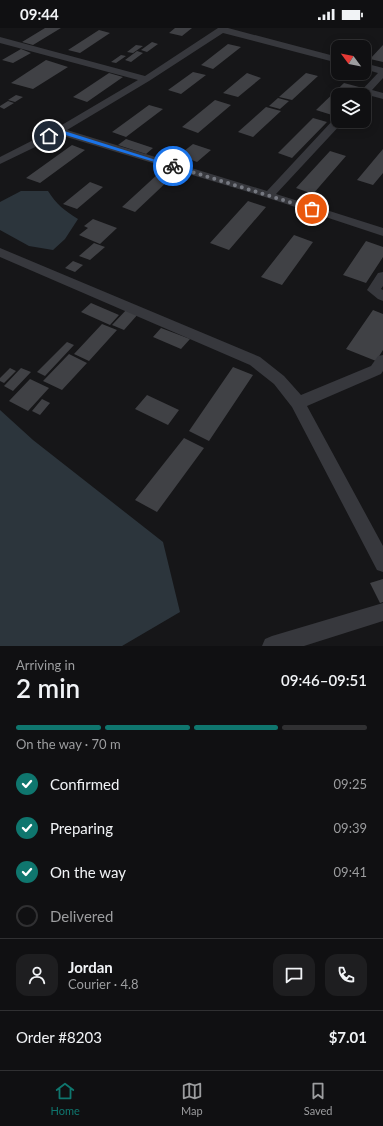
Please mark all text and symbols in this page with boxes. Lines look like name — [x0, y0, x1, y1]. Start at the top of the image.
text: 09:44 — [20, 5, 59, 23]
north arrow — [331, 40, 371, 80]
map controls — [331, 40, 371, 128]
button: layers — [331, 88, 371, 128]
pin — [32, 119, 66, 153]
icon: home — [38, 125, 60, 147]
courier — [153, 146, 193, 186]
icon: bike — [162, 155, 184, 177]
pin — [295, 192, 329, 226]
icon: bag — [301, 198, 323, 220]
text: Arriving in — [16, 657, 75, 673]
text: 09:46–09:51 — [281, 671, 367, 689]
text: 2 min — [16, 672, 80, 704]
text: On the way · 70 m — [16, 736, 121, 752]
icon: check — [16, 773, 38, 795]
text: Confirmed — [50, 775, 119, 793]
text: 09:25 — [334, 776, 367, 792]
icon: check — [16, 817, 38, 839]
text: Preparing — [50, 819, 113, 837]
text: 09:39 — [334, 820, 367, 836]
icon: check — [16, 861, 38, 883]
text: On the way — [50, 863, 126, 881]
text: 09:41 — [334, 864, 367, 880]
text: Delivered — [50, 907, 113, 925]
button: person — [16, 954, 58, 996]
button: chat — [273, 954, 315, 996]
button: phone — [325, 954, 367, 996]
text: Jordan — [68, 958, 113, 976]
text: Courier · 4.8 — [68, 976, 139, 992]
text: Order #8203 — [16, 1028, 102, 1046]
text: $7.01 — [329, 1028, 367, 1046]
tab: Home — [50, 1080, 80, 1117]
tab: Map — [181, 1080, 203, 1117]
tab: Saved — [304, 1080, 332, 1117]

